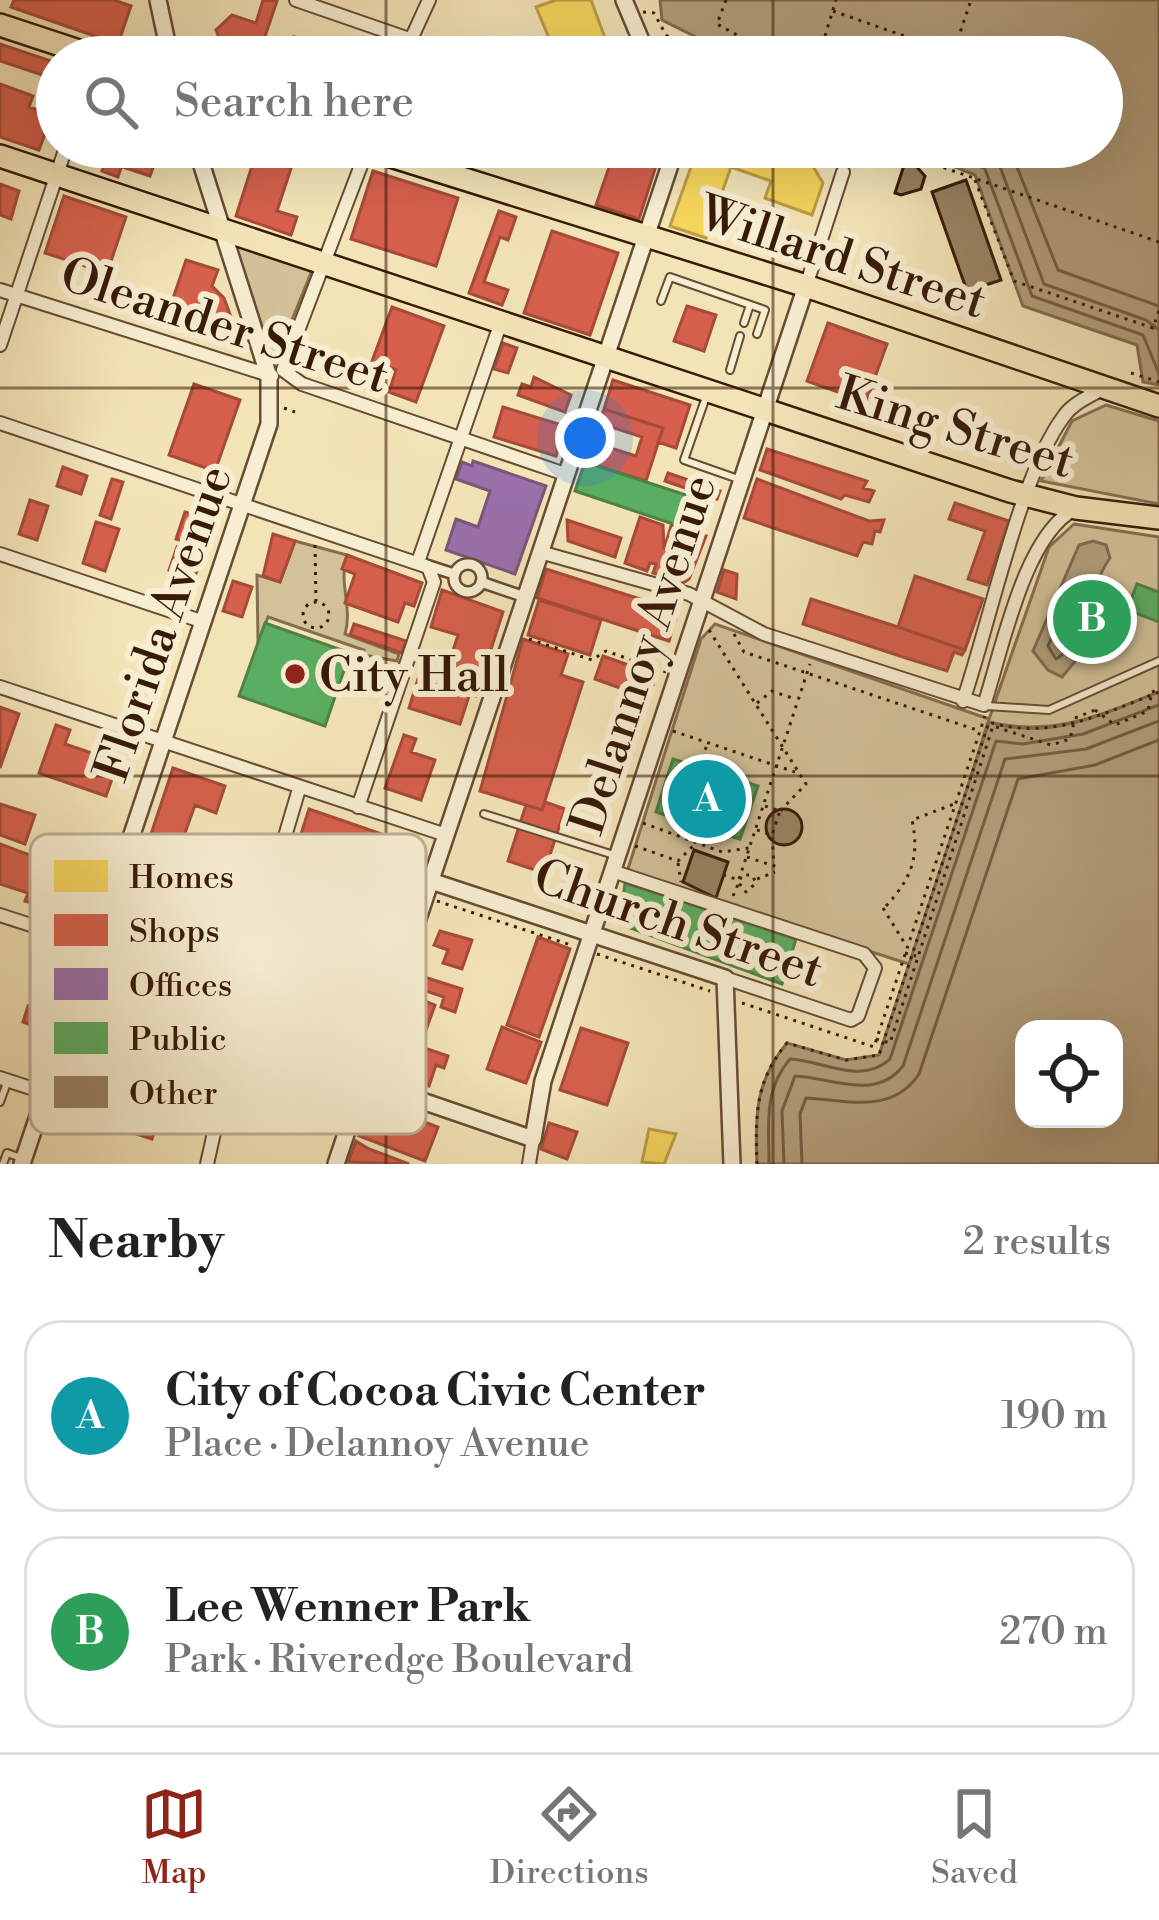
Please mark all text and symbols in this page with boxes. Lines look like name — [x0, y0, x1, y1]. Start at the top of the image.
search box — [36, 36, 1123, 168]
icon: search — [78, 69, 144, 135]
text: Search here — [174, 74, 414, 131]
street label: Willard Street — [689, 184, 993, 333]
street label: Oleander Street — [52, 246, 396, 408]
street label: King Street — [829, 364, 1081, 493]
your location — [555, 408, 615, 468]
street label: Florida Avenue — [83, 458, 247, 790]
street label: Delannoy Avenue — [557, 467, 727, 841]
pin: B — [1053, 574, 1131, 664]
place label: City Hall — [319, 647, 509, 707]
marker: City Hall — [282, 661, 308, 687]
pin: A — [668, 754, 746, 844]
legend — [30, 834, 426, 1134]
street label: Church Street — [526, 847, 830, 1002]
text: Homes — [129, 858, 234, 899]
text: Shops — [129, 912, 220, 953]
text: Offices — [129, 966, 232, 1007]
text: Public — [129, 1020, 227, 1061]
map controls — [1015, 1020, 1123, 1128]
button: locate — [1015, 1020, 1123, 1128]
text: Other — [129, 1074, 217, 1115]
text: Nearby — [48, 1210, 224, 1274]
text: 2 results — [963, 1218, 1111, 1267]
text: City of Cocoa Civic Center — [165, 1363, 706, 1420]
text: A — [76, 1392, 104, 1441]
text: 190 m — [1001, 1392, 1108, 1441]
text: Place · Delannoy Avenue — [165, 1420, 589, 1469]
text: Lee Wenner Park — [165, 1579, 530, 1636]
text: B — [75, 1608, 105, 1657]
text: 270 m — [999, 1608, 1108, 1657]
text: Park · Riveredge Boulevard — [165, 1636, 633, 1685]
tab: Map — [141, 1781, 207, 1894]
tab: Directions — [490, 1781, 649, 1894]
tab: Saved — [931, 1781, 1018, 1894]

